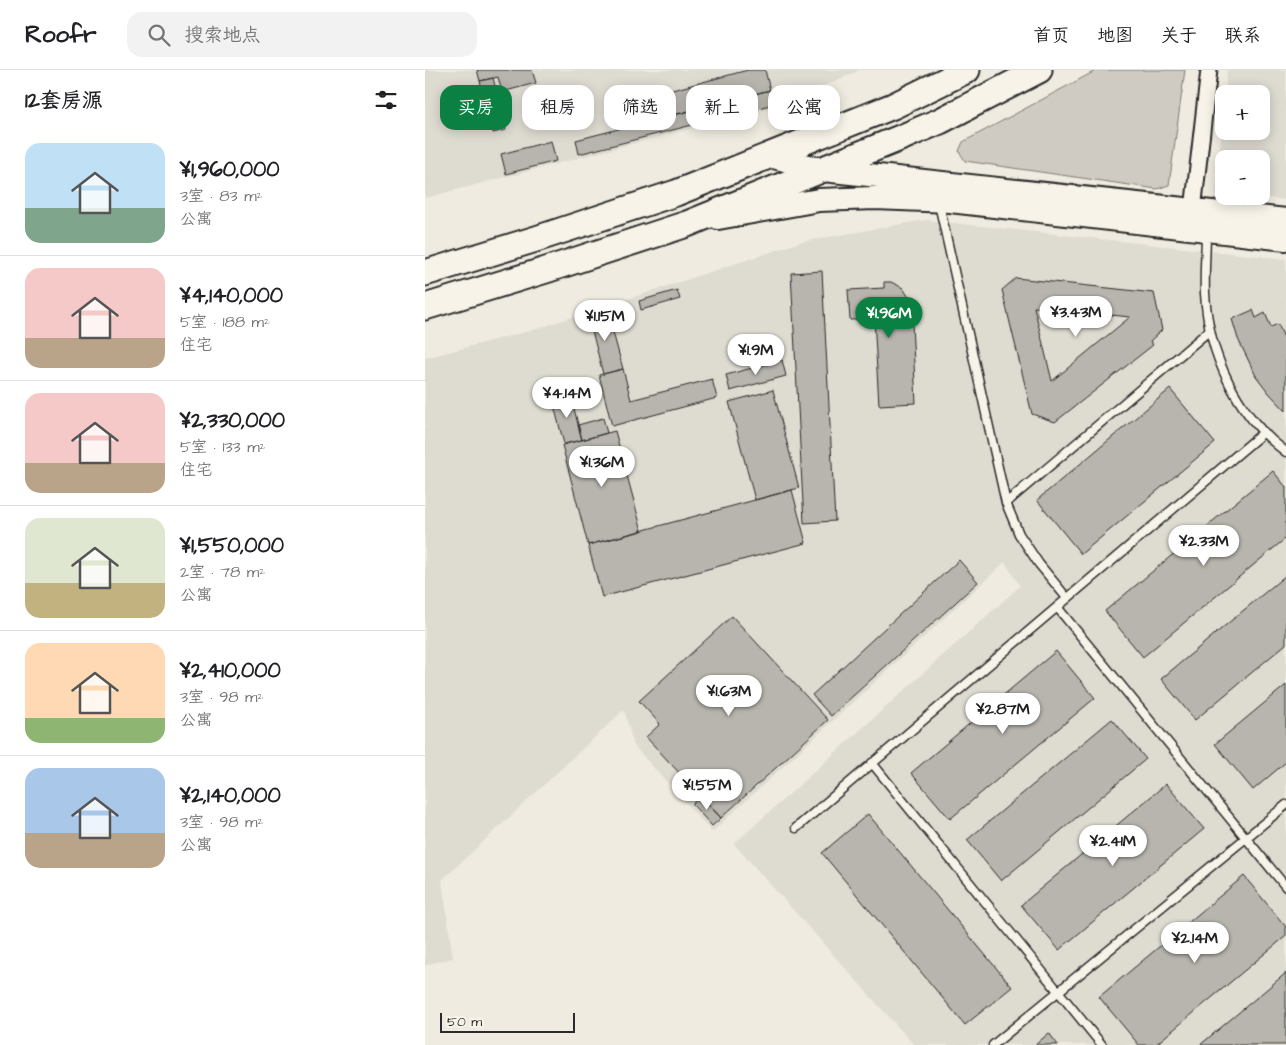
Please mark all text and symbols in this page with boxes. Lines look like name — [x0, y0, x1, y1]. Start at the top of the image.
search box — [127, 12, 477, 57]
text: Roofr — [25, 18, 97, 52]
icon: search — [145, 21, 173, 49]
text: 搜索地点 — [185, 22, 261, 49]
text: 首页 — [1033, 23, 1069, 48]
text: 地图 — [1097, 23, 1133, 48]
text: 关于 — [1161, 23, 1197, 48]
text: 联系 — [1225, 23, 1261, 48]
chip: 买房 — [440, 85, 512, 130]
chip: 租房 — [522, 85, 594, 130]
chip: 筛选 — [604, 85, 676, 130]
chip: 新上 — [686, 85, 758, 130]
chip: 公寓 — [768, 85, 840, 130]
map controls — [1215, 85, 1270, 205]
button: + — [1215, 85, 1270, 140]
text: 12套房源 — [25, 86, 103, 115]
icon: filters — [372, 86, 400, 114]
button: − — [1215, 150, 1270, 205]
text: ¥1,960,000 — [180, 155, 279, 184]
icon: home — [65, 163, 125, 223]
text: 3室 · 83 m² — [180, 185, 263, 207]
text: 公寓 — [180, 208, 212, 230]
text: ¥4,140,000 — [180, 281, 283, 310]
icon: home — [65, 288, 125, 348]
pin: ¥1.96M — [848, 296, 930, 339]
pin: ¥3.43M — [1035, 296, 1117, 338]
pin: ¥1.15M — [564, 300, 646, 342]
text: ¥3.43M — [1050, 301, 1102, 323]
text: ¥1.96M — [866, 302, 912, 324]
text: ¥1.15M — [585, 305, 625, 327]
text: 5室 · 188 m² — [180, 311, 270, 333]
text: 住宅 — [180, 334, 212, 356]
pin: ¥1.9M — [721, 334, 791, 376]
text: ¥1.9M — [738, 339, 774, 361]
pin: ¥4.14M — [526, 376, 608, 419]
text: ¥4.14M — [543, 382, 591, 404]
text: ¥2,330,000 — [180, 406, 285, 435]
icon: home — [65, 413, 125, 473]
text: 5室 · 133 m² — [180, 436, 266, 458]
pin: ¥1.36M — [561, 446, 643, 488]
text: ¥1.36M — [580, 451, 624, 473]
text: 住宅 — [180, 459, 212, 481]
pin: ¥2.33M — [1163, 524, 1245, 567]
text: ¥2.33M — [1179, 530, 1229, 552]
text: ¥1,550,000 — [180, 531, 284, 560]
icon: home — [65, 538, 125, 598]
text: 2室 · 78 m² — [180, 561, 265, 583]
text: 公寓 — [180, 584, 212, 606]
text: ¥2,410,000 — [180, 656, 281, 685]
icon: home — [65, 663, 125, 723]
pin: ¥1.63M — [688, 674, 770, 717]
text: ¥1.63M — [707, 680, 751, 702]
text: 3室 · 98 m² — [180, 686, 264, 708]
pin: ¥2.87M — [962, 692, 1044, 735]
text: ¥2.87M — [976, 698, 1030, 720]
text: 公寓 — [180, 709, 212, 731]
pin: ¥1.55M — [666, 768, 748, 811]
text: ¥1.55M — [683, 774, 731, 796]
text: ¥2,140,000 — [180, 781, 281, 810]
icon: home — [65, 788, 125, 848]
text: 3室 · 98 m² — [180, 811, 264, 833]
pin: ¥2.41M — [1072, 824, 1154, 867]
text: ¥2.41M — [1090, 830, 1136, 852]
text: 公寓 — [180, 834, 212, 856]
pin: ¥2.14M — [1154, 922, 1236, 964]
text: ¥2.14M — [1172, 927, 1218, 949]
scale bar — [440, 1010, 575, 1033]
text: 50 m — [447, 1012, 482, 1032]

